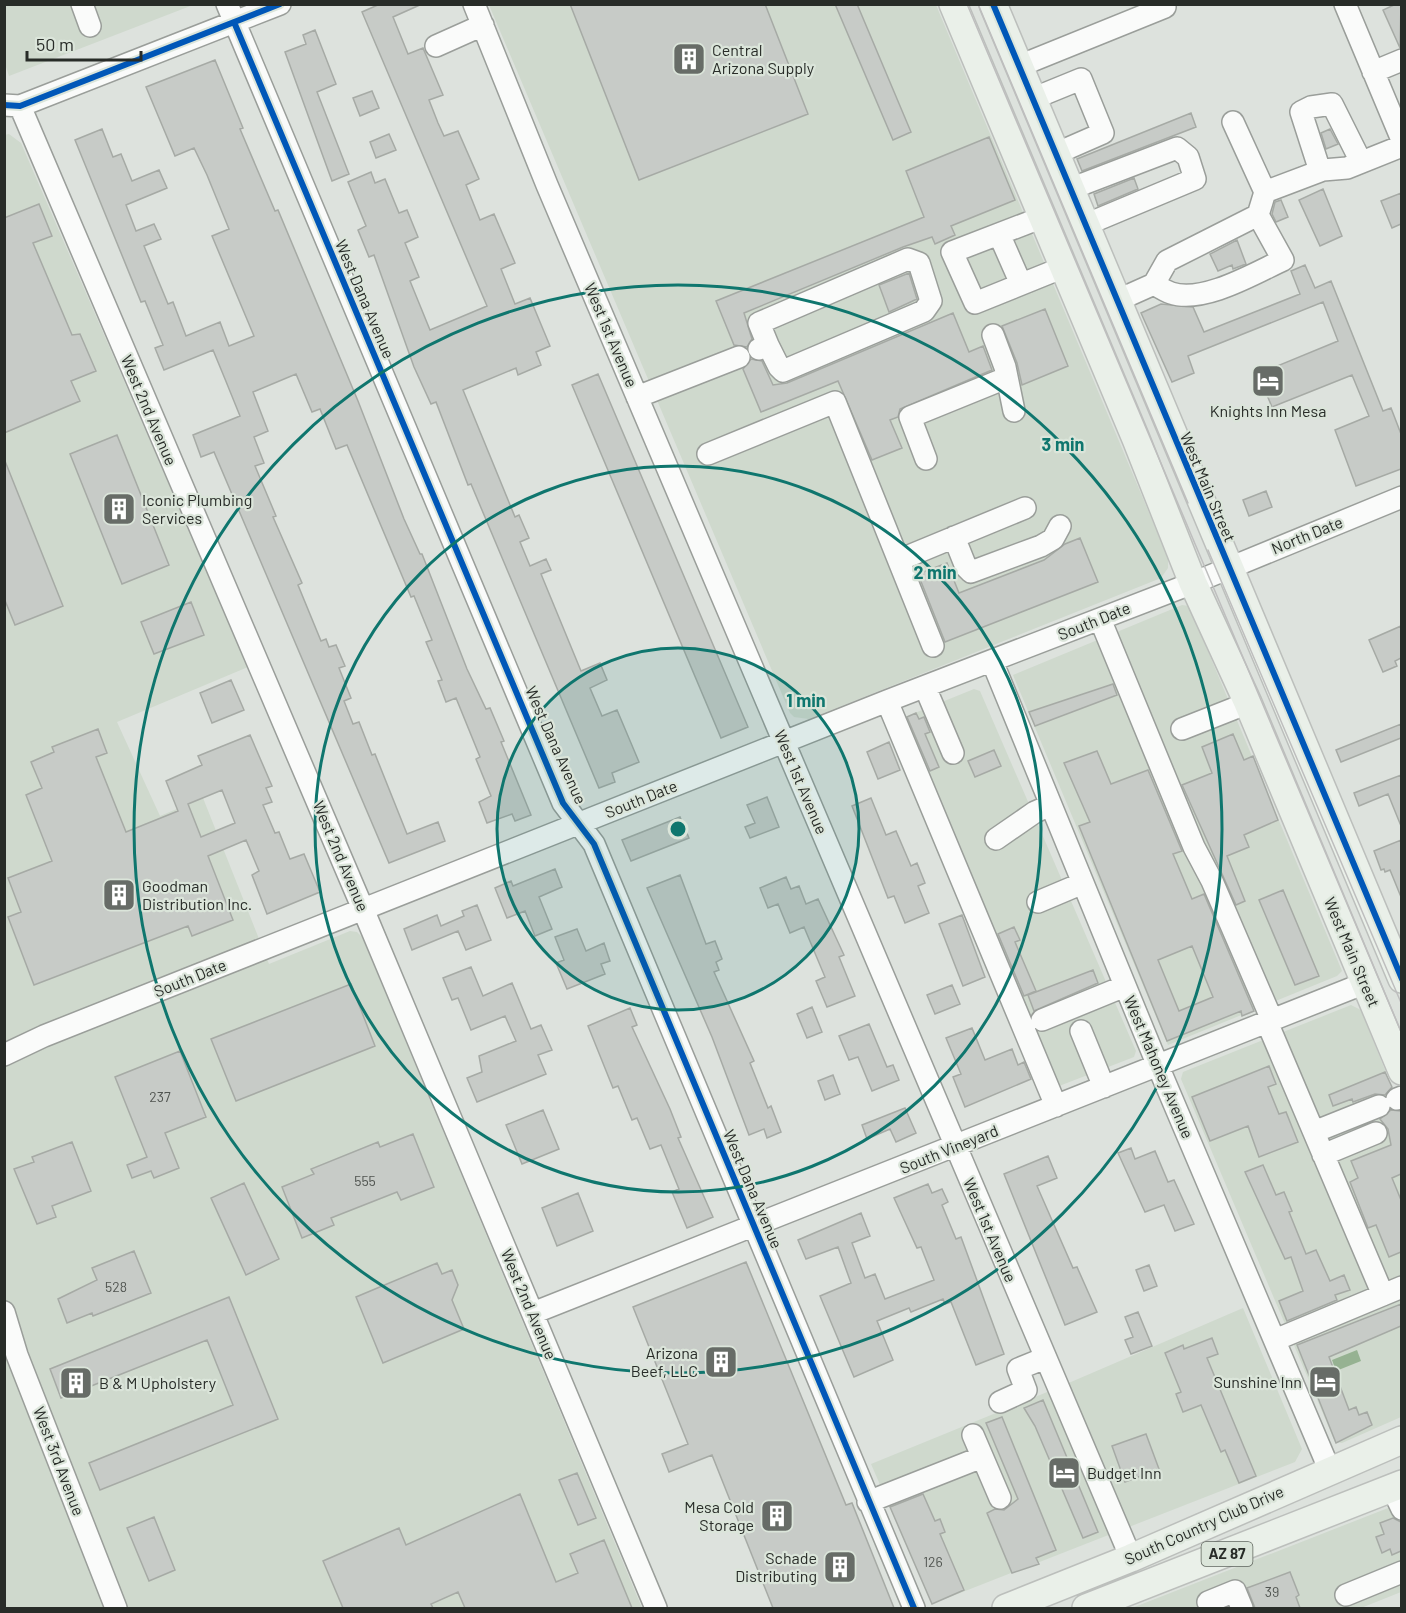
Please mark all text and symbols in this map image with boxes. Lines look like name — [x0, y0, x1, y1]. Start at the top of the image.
scale bar — [27, 24, 141, 62]
text: 50 m — [36, 33, 74, 55]
place label: Central Arizona Supply — [712, 40, 815, 77]
building icon: Central Arizona Supply — [671, 41, 707, 77]
street label: West Dana Avenue — [332, 237, 399, 361]
street label: West 1st Avenue — [581, 280, 642, 390]
street label: West 2nd Avenue — [118, 352, 181, 468]
hotel icon: Knights Inn Mesa — [1250, 363, 1286, 399]
place label: Knights Inn Mesa — [1210, 401, 1326, 420]
street label: West Main Street — [1177, 429, 1240, 545]
text: 3 min — [1042, 433, 1084, 455]
place label: Iconic Plumbing Services — [142, 490, 252, 527]
building icon: Iconic Plumbing Services — [101, 491, 137, 527]
street label: North Date — [1268, 512, 1345, 557]
text: 2 min — [913, 561, 957, 583]
street label: South Date — [1055, 597, 1133, 644]
street label: West Dana Avenue — [522, 683, 591, 807]
text: 1 min — [786, 689, 826, 711]
street label: West 1st Avenue — [771, 727, 832, 837]
street label: South Date — [602, 775, 680, 822]
street label: West 2nd Avenue — [310, 798, 373, 914]
centre of rings — [668, 819, 688, 839]
place label: Goodman Distribution Inc. — [142, 876, 252, 913]
building icon: Goodman Distribution Inc. — [101, 877, 137, 913]
street label: West Main Street — [1321, 894, 1384, 1010]
street label: South Date — [151, 954, 229, 1001]
street label: West Mahoney Avenue — [1121, 992, 1198, 1141]
house number: 237 — [149, 1088, 171, 1105]
street label: South Vineyard — [897, 1120, 1001, 1177]
street label: West Dana Avenue — [720, 1127, 787, 1251]
house number: 555 — [354, 1172, 376, 1189]
street label: West 1st Avenue — [960, 1175, 1021, 1285]
street label: West 2nd Avenue — [498, 1246, 561, 1362]
house number: 528 — [105, 1278, 127, 1295]
place label: Arizona Beef, LLC — [631, 1343, 698, 1380]
building icon: Arizona Beef, LLC — [703, 1344, 739, 1380]
hotel icon: Sunshine Inn — [1307, 1364, 1343, 1400]
building icon: B & M Upholstery — [58, 1365, 94, 1401]
place label: Sunshine Inn — [1213, 1372, 1302, 1391]
place label: B & M Upholstery — [99, 1373, 217, 1392]
street label: West 3rd Avenue — [30, 1404, 89, 1518]
hotel icon: Budget Inn — [1046, 1455, 1082, 1491]
place label: Budget Inn — [1087, 1463, 1162, 1482]
street label: South Country Club Drive — [1121, 1481, 1286, 1568]
place label: Mesa Cold Storage — [684, 1497, 754, 1534]
building icon: Mesa Cold Storage — [759, 1498, 795, 1534]
road number: AZ 87 — [1202, 1542, 1252, 1566]
place label: Schade Distributing — [735, 1548, 817, 1585]
building icon: Schade Distributing — [822, 1549, 858, 1585]
house number: 126 — [923, 1553, 943, 1570]
house number: 39 — [1265, 1583, 1279, 1600]

